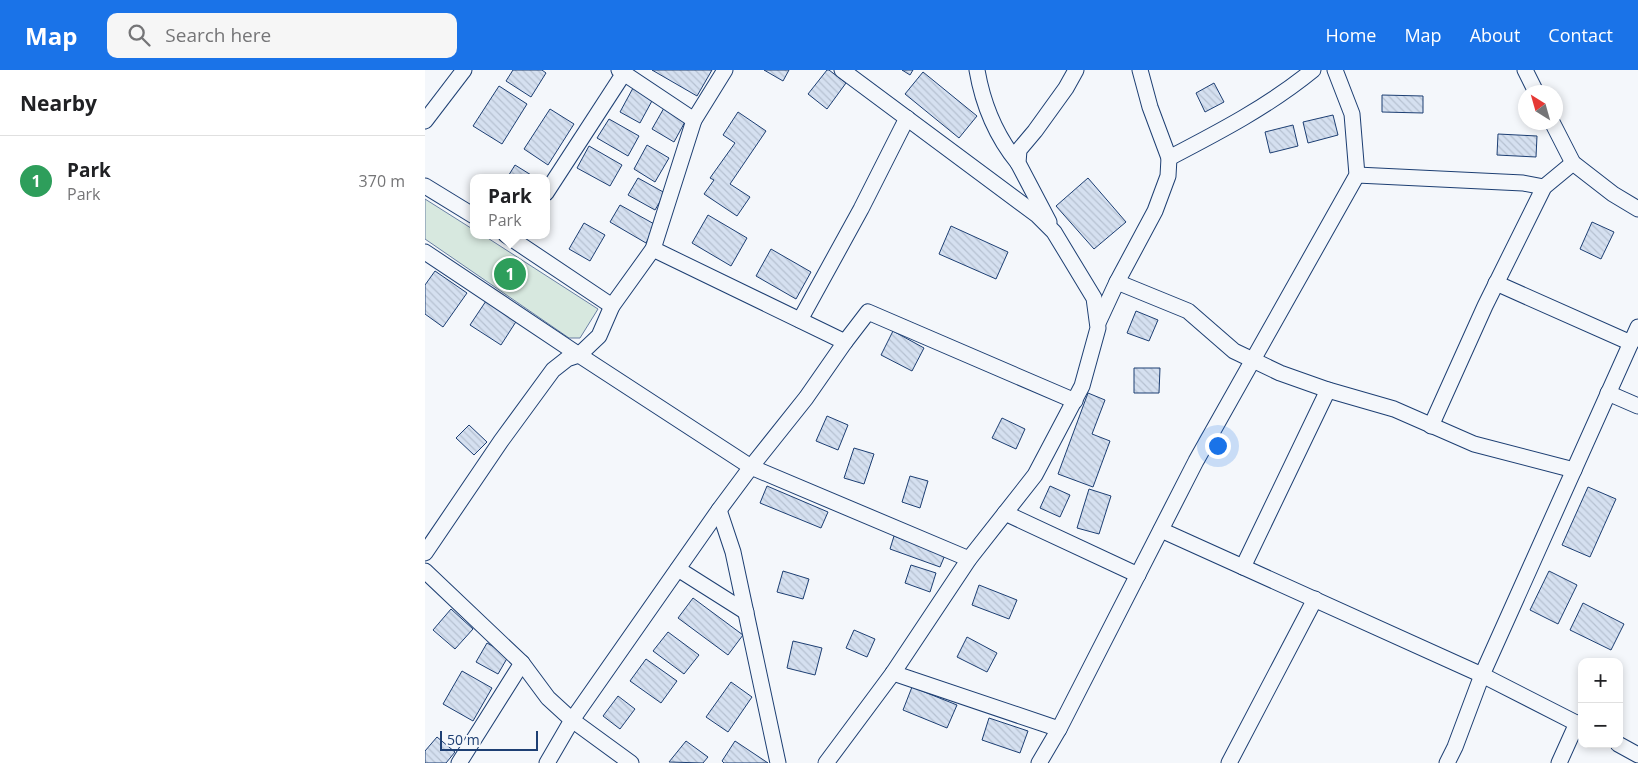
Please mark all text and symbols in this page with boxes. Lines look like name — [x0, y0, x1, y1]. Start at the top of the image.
search box — [107, 13, 457, 58]
text: Map — [25, 19, 77, 52]
icon: search — [125, 21, 153, 49]
text: Search here — [165, 22, 271, 48]
text: Home — [1326, 23, 1376, 47]
text: Map — [1404, 23, 1442, 47]
text: About — [1470, 23, 1520, 47]
text: Contact — [1548, 23, 1613, 47]
north arrow — [1518, 85, 1563, 130]
text: Nearby — [20, 89, 97, 117]
text: Park — [67, 157, 111, 183]
text: 1 — [31, 170, 41, 192]
text: 370 m — [359, 170, 405, 192]
popup — [470, 174, 550, 239]
text: Park — [67, 183, 100, 205]
text: Park — [488, 183, 532, 209]
text: Park — [488, 209, 522, 231]
pin: 1 — [494, 255, 526, 293]
your location — [1205, 433, 1231, 459]
map controls — [1578, 658, 1623, 748]
button: + — [1578, 658, 1623, 703]
button: − — [1578, 703, 1623, 748]
scale bar — [440, 728, 537, 751]
text: 50 m — [447, 730, 480, 749]

